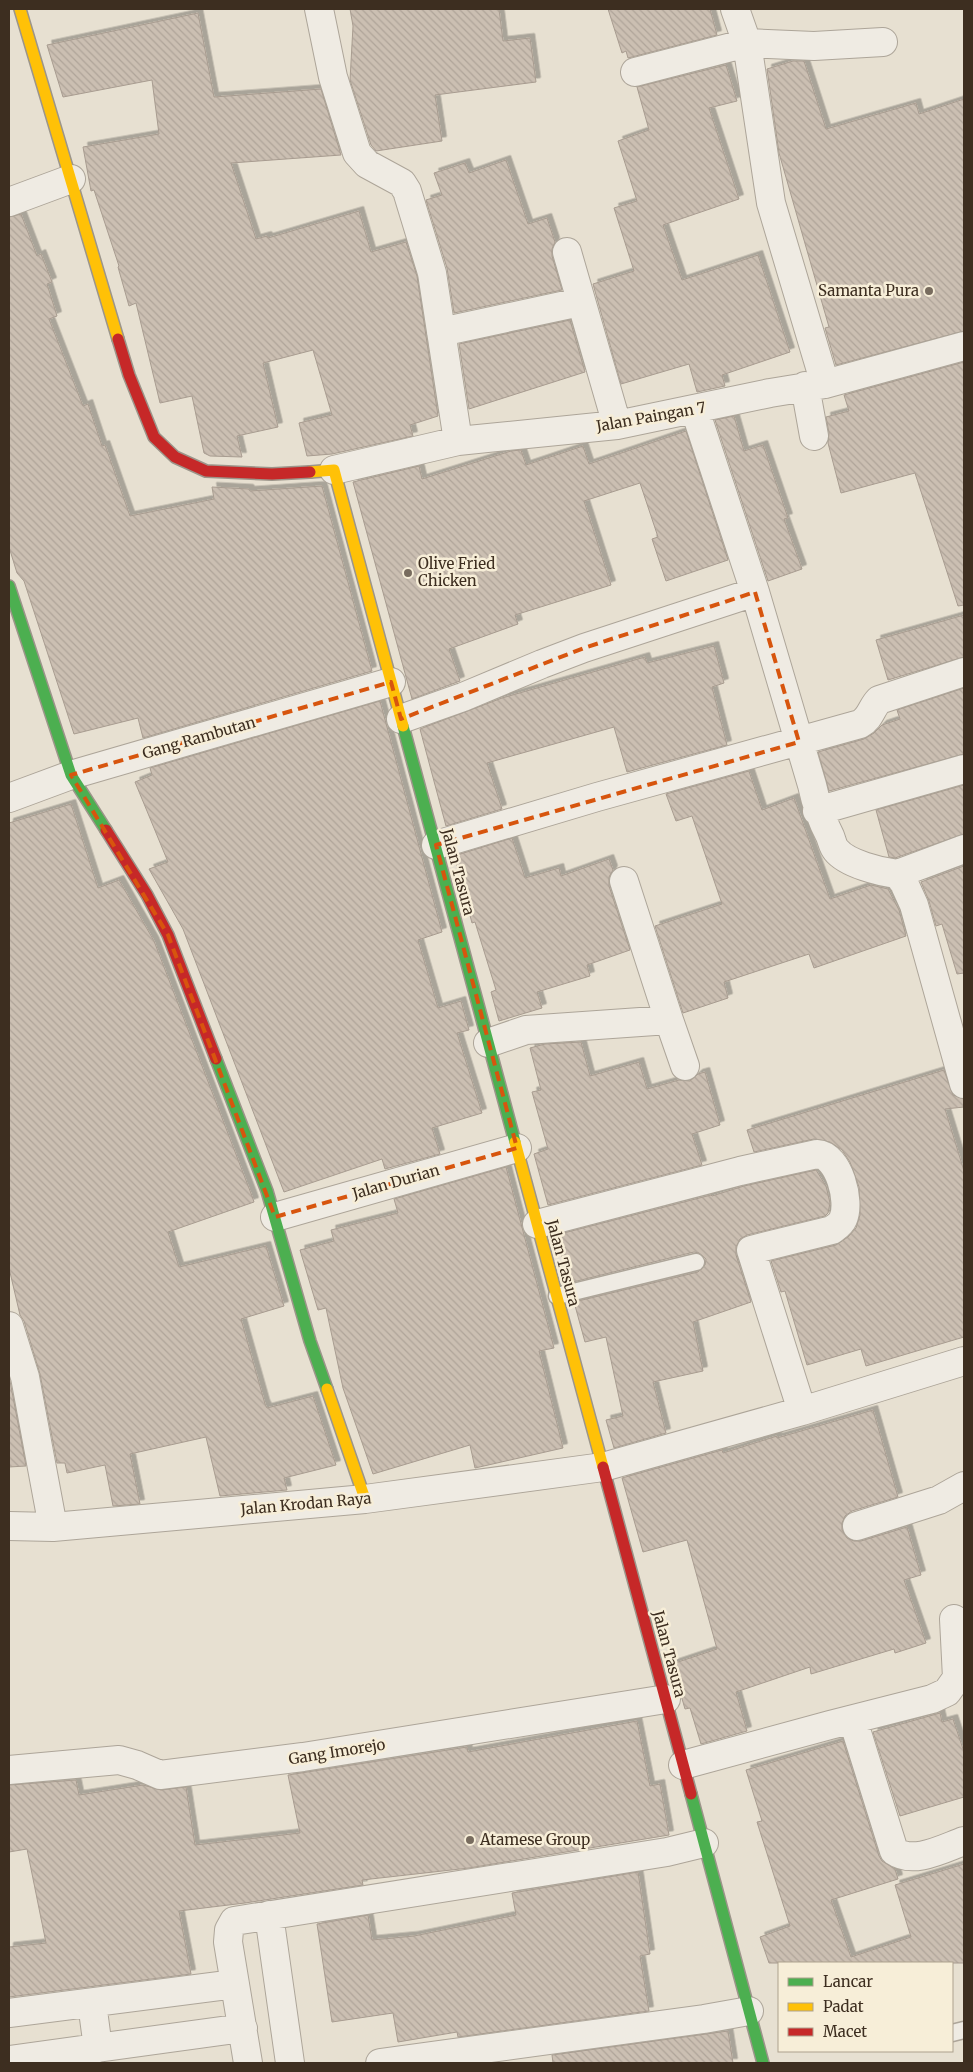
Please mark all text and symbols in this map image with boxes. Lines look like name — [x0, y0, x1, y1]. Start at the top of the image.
place label: Samanta Pura — [818, 281, 919, 300]
marker: Samanta Pura — [923, 285, 935, 297]
street label: Jalan Paingan 7 — [594, 397, 708, 436]
place label: Olive Fried Chicken — [418, 554, 495, 590]
marker: Olive Fried Chicken — [402, 567, 414, 579]
street label: Gang Rambutan — [140, 712, 258, 763]
street label: Jalan Tasura — [438, 825, 479, 917]
street label: Jalan Durian — [349, 1160, 442, 1203]
street label: Jalan Tasura — [543, 1216, 584, 1308]
street label: Jalan Krodan Raya — [239, 1488, 372, 1519]
street label: Jalan Tasura — [649, 1607, 690, 1699]
street label: Gang Imorejo — [287, 1734, 387, 1769]
place label: Atamese Group — [479, 1830, 590, 1849]
marker: Atamese Group — [464, 1834, 476, 1846]
legend — [778, 1962, 953, 2052]
text: Lancar — [823, 1972, 873, 1991]
text: Padat — [823, 1997, 864, 2016]
text: Macet — [823, 2022, 867, 2041]

